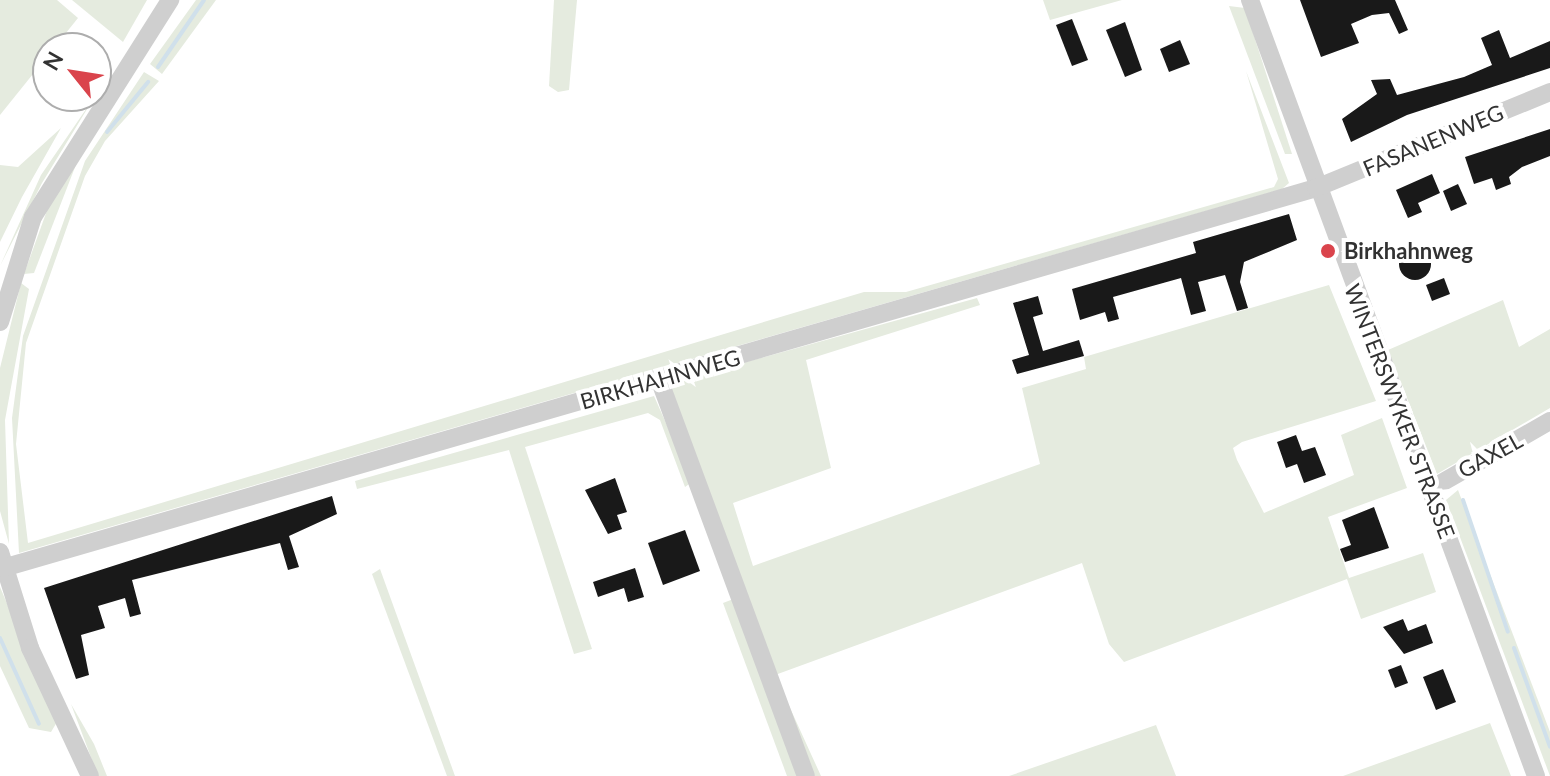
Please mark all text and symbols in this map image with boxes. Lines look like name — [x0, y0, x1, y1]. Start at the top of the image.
north arrow — [32, 32, 112, 112]
text: N — [37, 47, 68, 75]
street label: FASANENWEG — [1359, 99, 1507, 181]
place label: Birkhahnweg — [1344, 238, 1473, 264]
marker: Birkhahnweg — [1319, 242, 1337, 260]
street label: WINTERSWYKER STRASSE — [1339, 280, 1461, 542]
street label: BIRKHAHNWEG — [577, 344, 743, 414]
street label: GAXEL — [1453, 427, 1527, 483]

